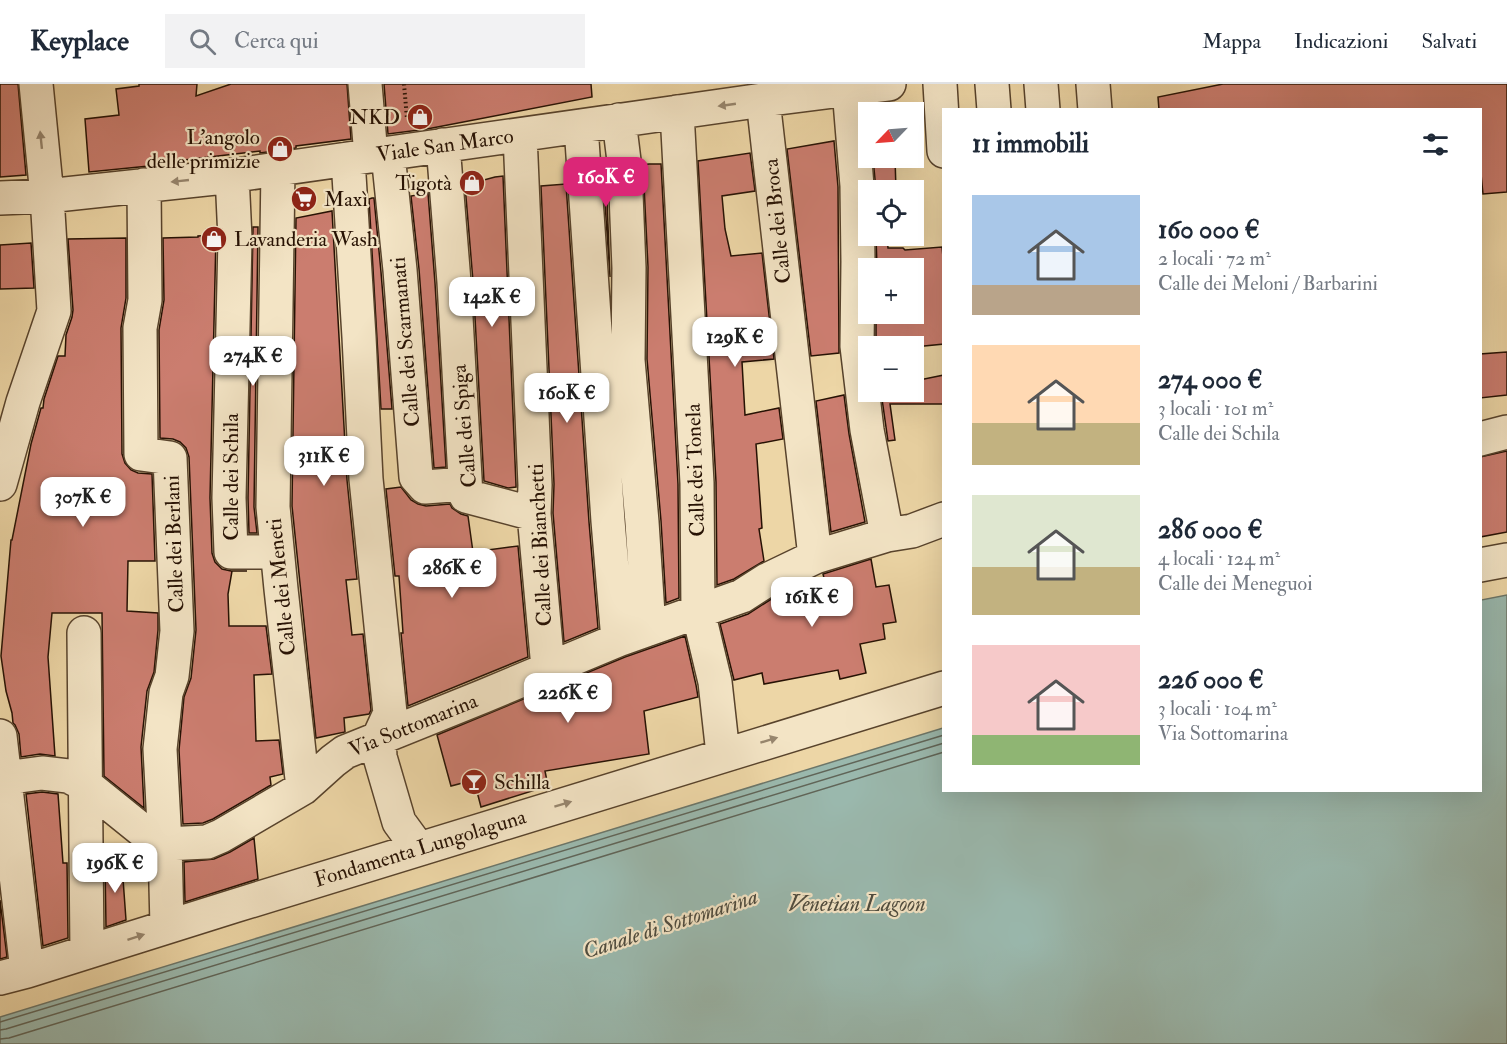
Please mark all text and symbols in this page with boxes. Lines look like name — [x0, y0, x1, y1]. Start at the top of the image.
search box — [165, 14, 585, 68]
text: Keyplace — [30, 24, 129, 59]
icon: search — [186, 25, 219, 58]
text: Cerca qui — [234, 27, 319, 55]
text: Mappa — [1202, 28, 1261, 55]
text: Indicazioni — [1294, 28, 1388, 55]
text: Salvati — [1421, 28, 1477, 55]
one-way arrow — [717, 101, 736, 110]
shop icon: NKD — [405, 102, 435, 132]
north arrow — [858, 102, 924, 168]
map controls — [858, 102, 924, 402]
place label: NKD — [349, 104, 400, 131]
street label: Viale San Marco — [375, 123, 515, 168]
place label: L'angolo delle primizie — [147, 124, 260, 175]
text: 11 immobili — [972, 128, 1089, 160]
icon: filters — [1419, 128, 1452, 161]
one-way arrow — [36, 130, 46, 149]
shop icon: L'angolo delle primizie — [265, 134, 295, 164]
pin: 160K € — [557, 157, 655, 208]
street label: Calle dei Broca — [757, 157, 797, 285]
text: 160K € — [577, 164, 635, 189]
shop icon: Tigotà — [457, 168, 487, 198]
place label: Tigotà — [395, 170, 452, 197]
one-way arrow — [170, 177, 189, 186]
button: locate — [858, 180, 924, 246]
supermarket icon: Maxì — [289, 184, 319, 214]
place label: Maxì — [324, 186, 368, 213]
text: 160 000 € — [1158, 214, 1260, 246]
icon: home — [1020, 219, 1092, 291]
shop icon: Lavanderia Wash — [199, 224, 229, 254]
place label: Lavanderia Wash — [234, 226, 378, 253]
text: 2 locali · 72 m² — [1158, 246, 1271, 271]
street label: Calle dei Scarmanati — [385, 256, 426, 428]
button: + — [858, 258, 924, 324]
text: Calle dei Meloni / Barbarini — [1158, 271, 1378, 296]
pin: 142K € — [443, 277, 541, 328]
text: 142K € — [463, 284, 521, 309]
pin: 129K € — [686, 317, 784, 368]
text: 129K € — [706, 324, 764, 349]
pin: 274K € — [204, 336, 302, 387]
button: − — [858, 336, 924, 402]
text: 274K € — [223, 343, 283, 368]
street label: Calle dei Spiga — [446, 363, 483, 489]
text: 274 000 € — [1158, 364, 1263, 396]
icon: home — [1020, 369, 1092, 441]
pin: 160K € — [518, 373, 616, 424]
text: 160K € — [538, 380, 596, 405]
text: 3 locali · 101 m² — [1158, 396, 1273, 421]
street label: Calle dei Tonela — [680, 402, 711, 537]
street label: Calle dei Schila — [218, 413, 245, 541]
text: Calle dei Schila — [1158, 421, 1280, 446]
pin: 311K € — [275, 436, 373, 487]
text: 311K € — [298, 443, 350, 468]
street label: Calle dei Bianchetti — [523, 462, 558, 627]
street label: Calle dei Berlani — [159, 474, 190, 613]
pin: 307K € — [34, 477, 132, 528]
text: 307K € — [54, 484, 112, 509]
text: 286 000 € — [1158, 514, 1263, 546]
street label: Calle dei Meneti — [261, 517, 302, 657]
icon: home — [1020, 519, 1092, 591]
text: 4 locali · 124 m² — [1158, 546, 1280, 571]
pin: 286K € — [403, 548, 501, 599]
text: 286K € — [422, 555, 482, 580]
text: Calle dei Meneguoi — [1158, 571, 1313, 596]
pin: 161K € — [763, 577, 861, 628]
text: 161K € — [785, 584, 839, 609]
text: 226 000 € — [1158, 664, 1264, 696]
icon: home — [1020, 669, 1092, 741]
pin: 226K € — [519, 673, 617, 724]
text: 226K € — [538, 680, 598, 705]
street label: Via Sottomarina — [345, 687, 482, 764]
text: 3 locali · 104 m² — [1158, 696, 1277, 721]
text: Via Sottomarina — [1158, 721, 1288, 746]
one-way arrow — [760, 735, 778, 744]
bar icon: Schilla — [459, 767, 489, 797]
place label: Schilla — [494, 769, 551, 796]
one-way arrow — [554, 799, 572, 808]
street label: Fondamenta Lungolaguna — [311, 803, 530, 894]
pin: 196K € — [66, 843, 164, 894]
text: 196K € — [86, 850, 144, 875]
water label: Canale di Sottomarina — [579, 882, 761, 965]
water label: Venetian Lagoon — [788, 890, 926, 918]
one-way arrow — [127, 932, 145, 941]

